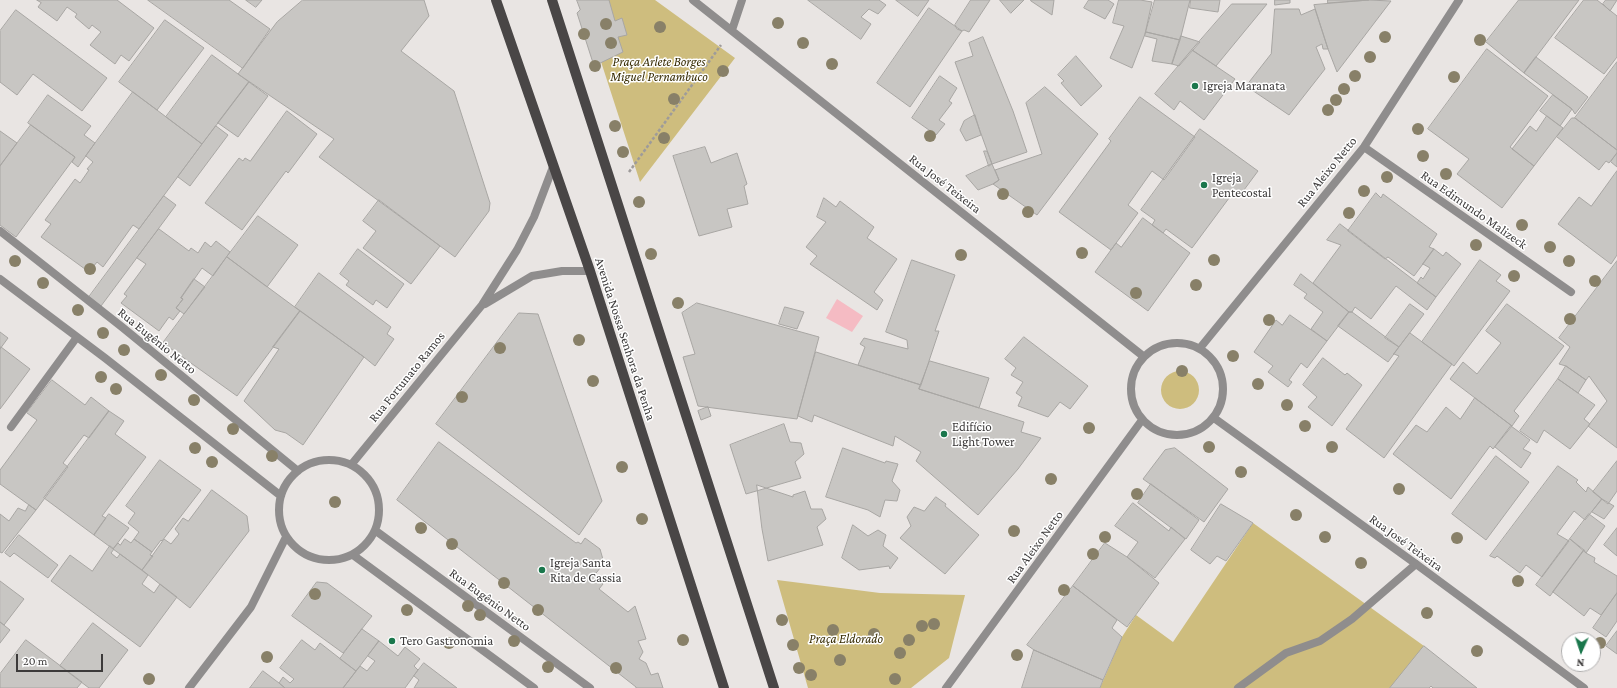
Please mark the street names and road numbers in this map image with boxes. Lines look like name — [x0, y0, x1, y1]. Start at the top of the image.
street label: Rua Aleixo Netto — [1294, 134, 1360, 210]
street label: Rua José Teixeira — [906, 151, 984, 217]
street label: Rua Edimundo Malizeck — [1418, 167, 1530, 253]
street label: Avenida Nossa Senhora da Penha — [591, 256, 659, 422]
street label: Rua Eugênio Netto — [115, 305, 199, 377]
street label: Rua Fortunato Ramos — [366, 329, 448, 425]
street label: Rua Aleixo Netto — [1003, 508, 1067, 586]
street label: Rua José Teixeira — [1366, 511, 1446, 575]
street label: Rua Eugênio Netto — [446, 565, 534, 635]

